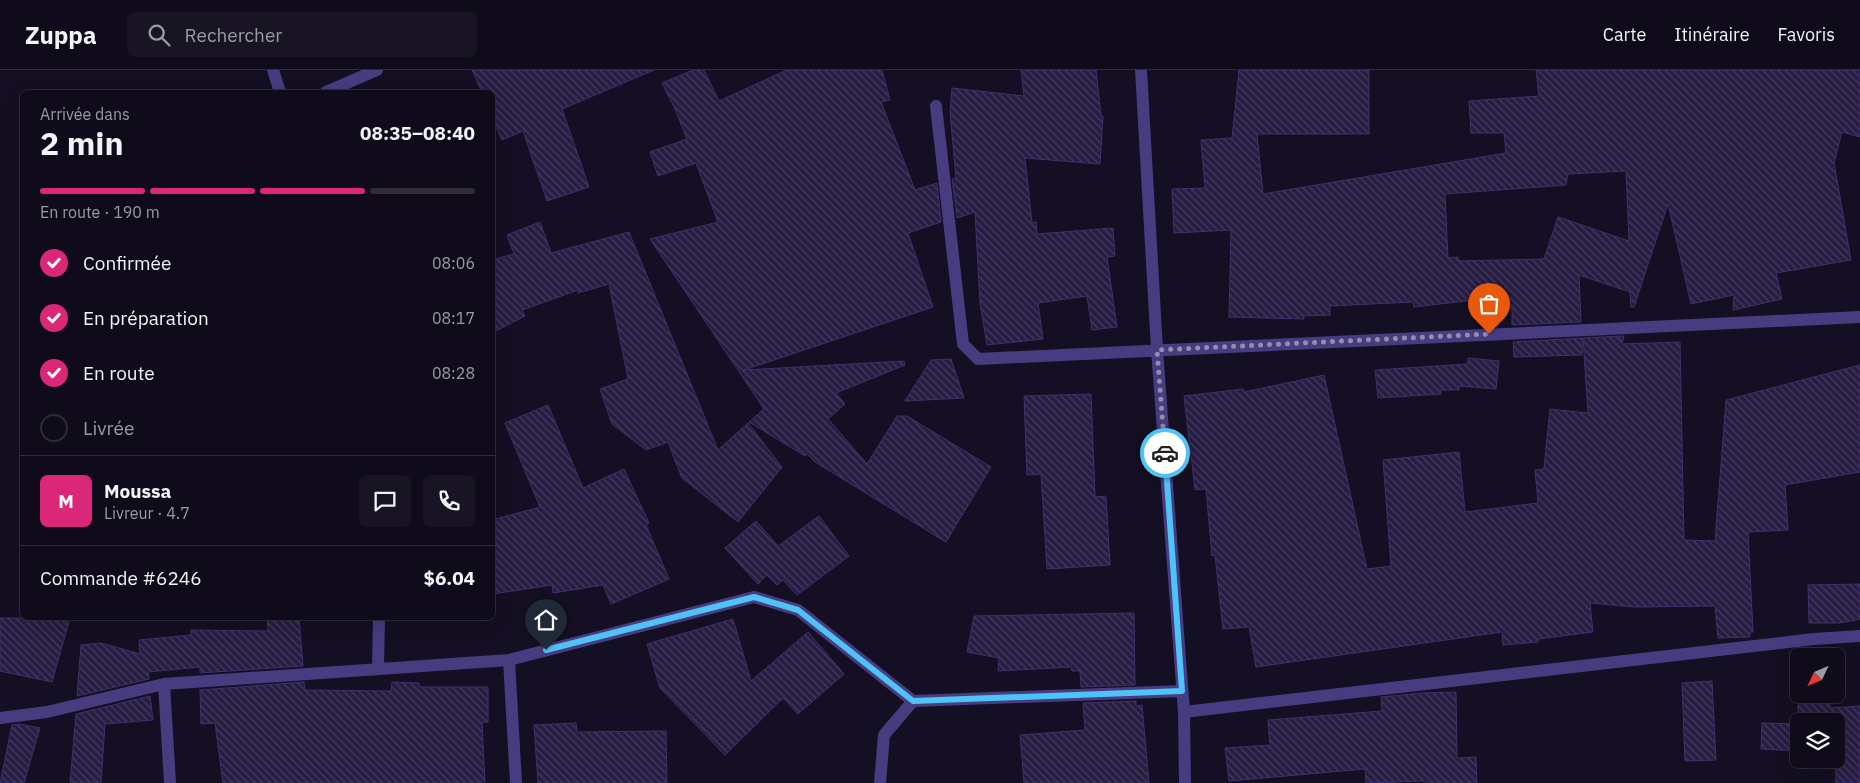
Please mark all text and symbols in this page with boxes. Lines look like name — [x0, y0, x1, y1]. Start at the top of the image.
search box — [127, 12, 477, 57]
text: Zuppa — [25, 19, 97, 51]
icon: search — [145, 21, 173, 49]
text: Rechercher — [185, 23, 282, 47]
text: Carte — [1603, 23, 1646, 46]
text: Itinéraire — [1674, 23, 1750, 46]
text: Favoris — [1778, 23, 1835, 46]
text: Arrivée dans — [40, 104, 130, 124]
text: 08:35–08:40 — [360, 121, 475, 145]
text: 2 min — [40, 122, 124, 164]
text: En route · 190 m — [40, 202, 160, 222]
icon: check — [40, 249, 68, 277]
text: Confirmée — [83, 251, 171, 275]
text: 08:06 — [432, 253, 475, 273]
pin — [1468, 283, 1510, 334]
icon: bag — [1475, 290, 1503, 318]
icon: check — [40, 304, 68, 332]
text: En préparation — [83, 306, 209, 330]
text: 08:17 — [432, 308, 475, 328]
icon: check — [40, 359, 68, 387]
text: En route — [83, 361, 155, 385]
text: 08:28 — [432, 363, 475, 383]
text: Livrée — [83, 416, 134, 440]
courier — [1140, 428, 1190, 478]
icon: car — [1151, 439, 1179, 467]
button: chat — [359, 475, 411, 527]
button: phone — [423, 475, 475, 527]
text: Moussa — [104, 479, 171, 503]
text: M — [58, 489, 74, 513]
text: Livreur · 4.7 — [104, 503, 190, 523]
text: Commande #6246 — [40, 566, 202, 590]
text: $6.04 — [423, 566, 475, 590]
pin — [525, 599, 567, 650]
icon: home — [532, 606, 560, 634]
north arrow — [1790, 648, 1845, 702]
map controls — [1790, 648, 1845, 768]
button: layers — [1790, 713, 1845, 768]

